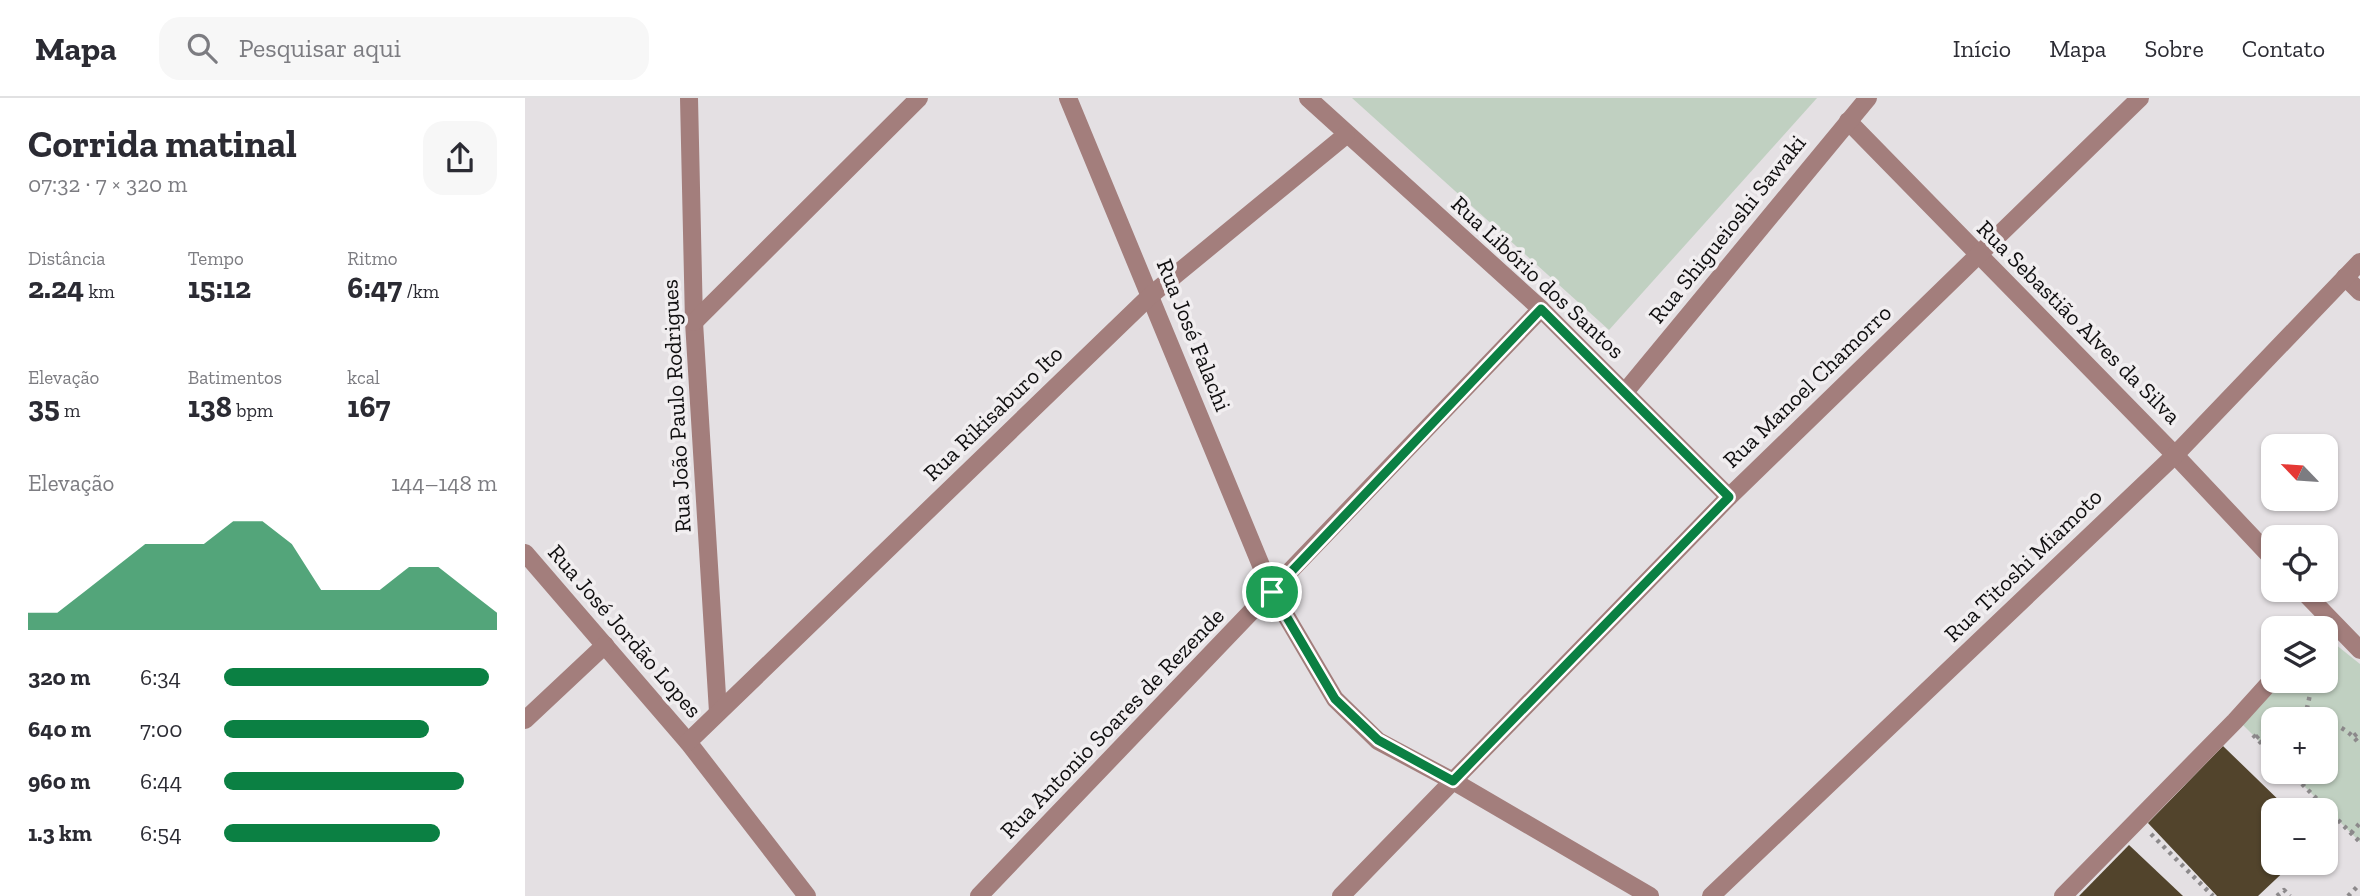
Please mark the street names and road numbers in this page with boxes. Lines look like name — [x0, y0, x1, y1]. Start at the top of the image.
street label: Rua Shigueioshi Sawaki — [1642, 129, 1812, 329]
street label: Rua Libório dos Santos — [1446, 190, 1630, 364]
street label: Rua Sebastião Alves da Silva — [1971, 214, 2187, 430]
street label: Rua José Falachi — [1151, 255, 1237, 415]
street label: Rua João Paulo Rodrigues — [655, 279, 697, 533]
street label: Rua Manoel Chamorro — [1717, 298, 1897, 474]
street label: Rua Rikisaburo Ito — [918, 339, 1068, 487]
street label: Rua Titoshi Miamoto — [1938, 483, 2108, 647]
street label: Rua José Jordão Lopes — [542, 539, 708, 723]
street label: Rua Antonio Soares de Rezende — [994, 602, 1230, 844]

